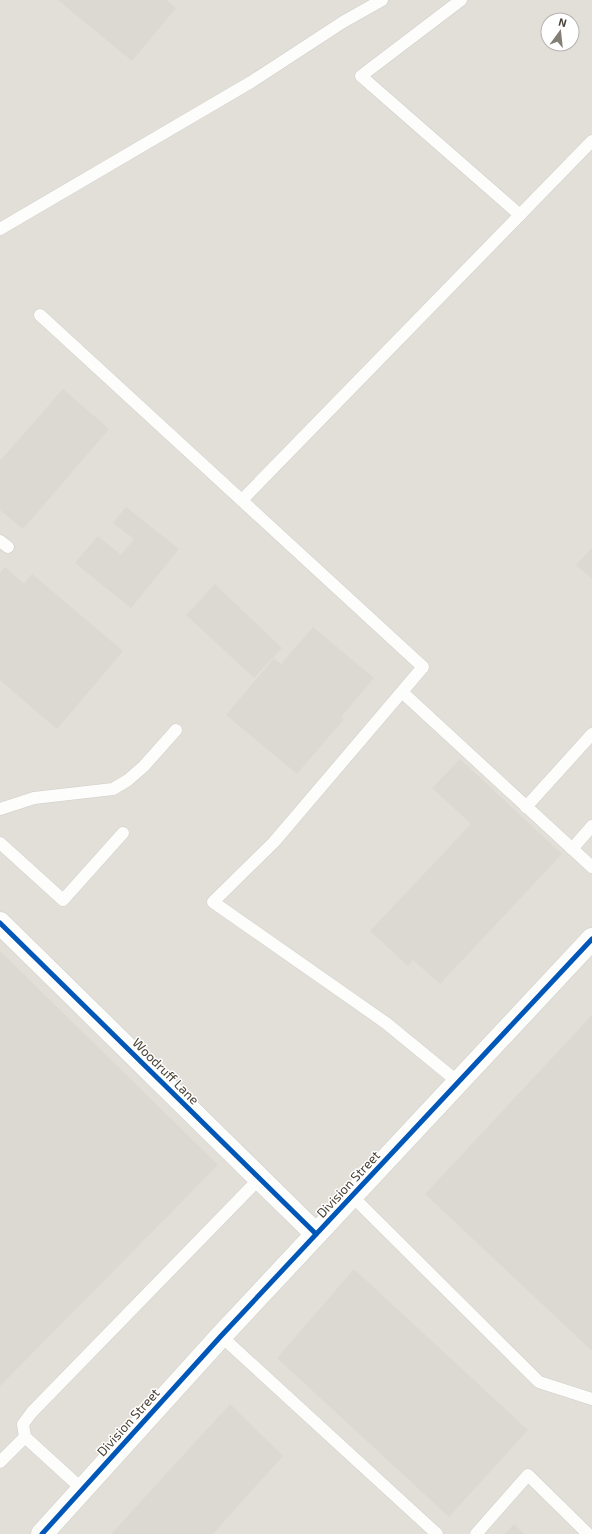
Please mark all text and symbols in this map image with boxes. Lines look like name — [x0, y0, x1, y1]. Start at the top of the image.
north arrow — [540, 12, 580, 52]
text: N — [557, 15, 568, 29]
street label: Woodruff Lane — [129, 1034, 203, 1108]
street label: Division Street — [313, 1147, 383, 1221]
street label: Division Street — [93, 1385, 163, 1459]

